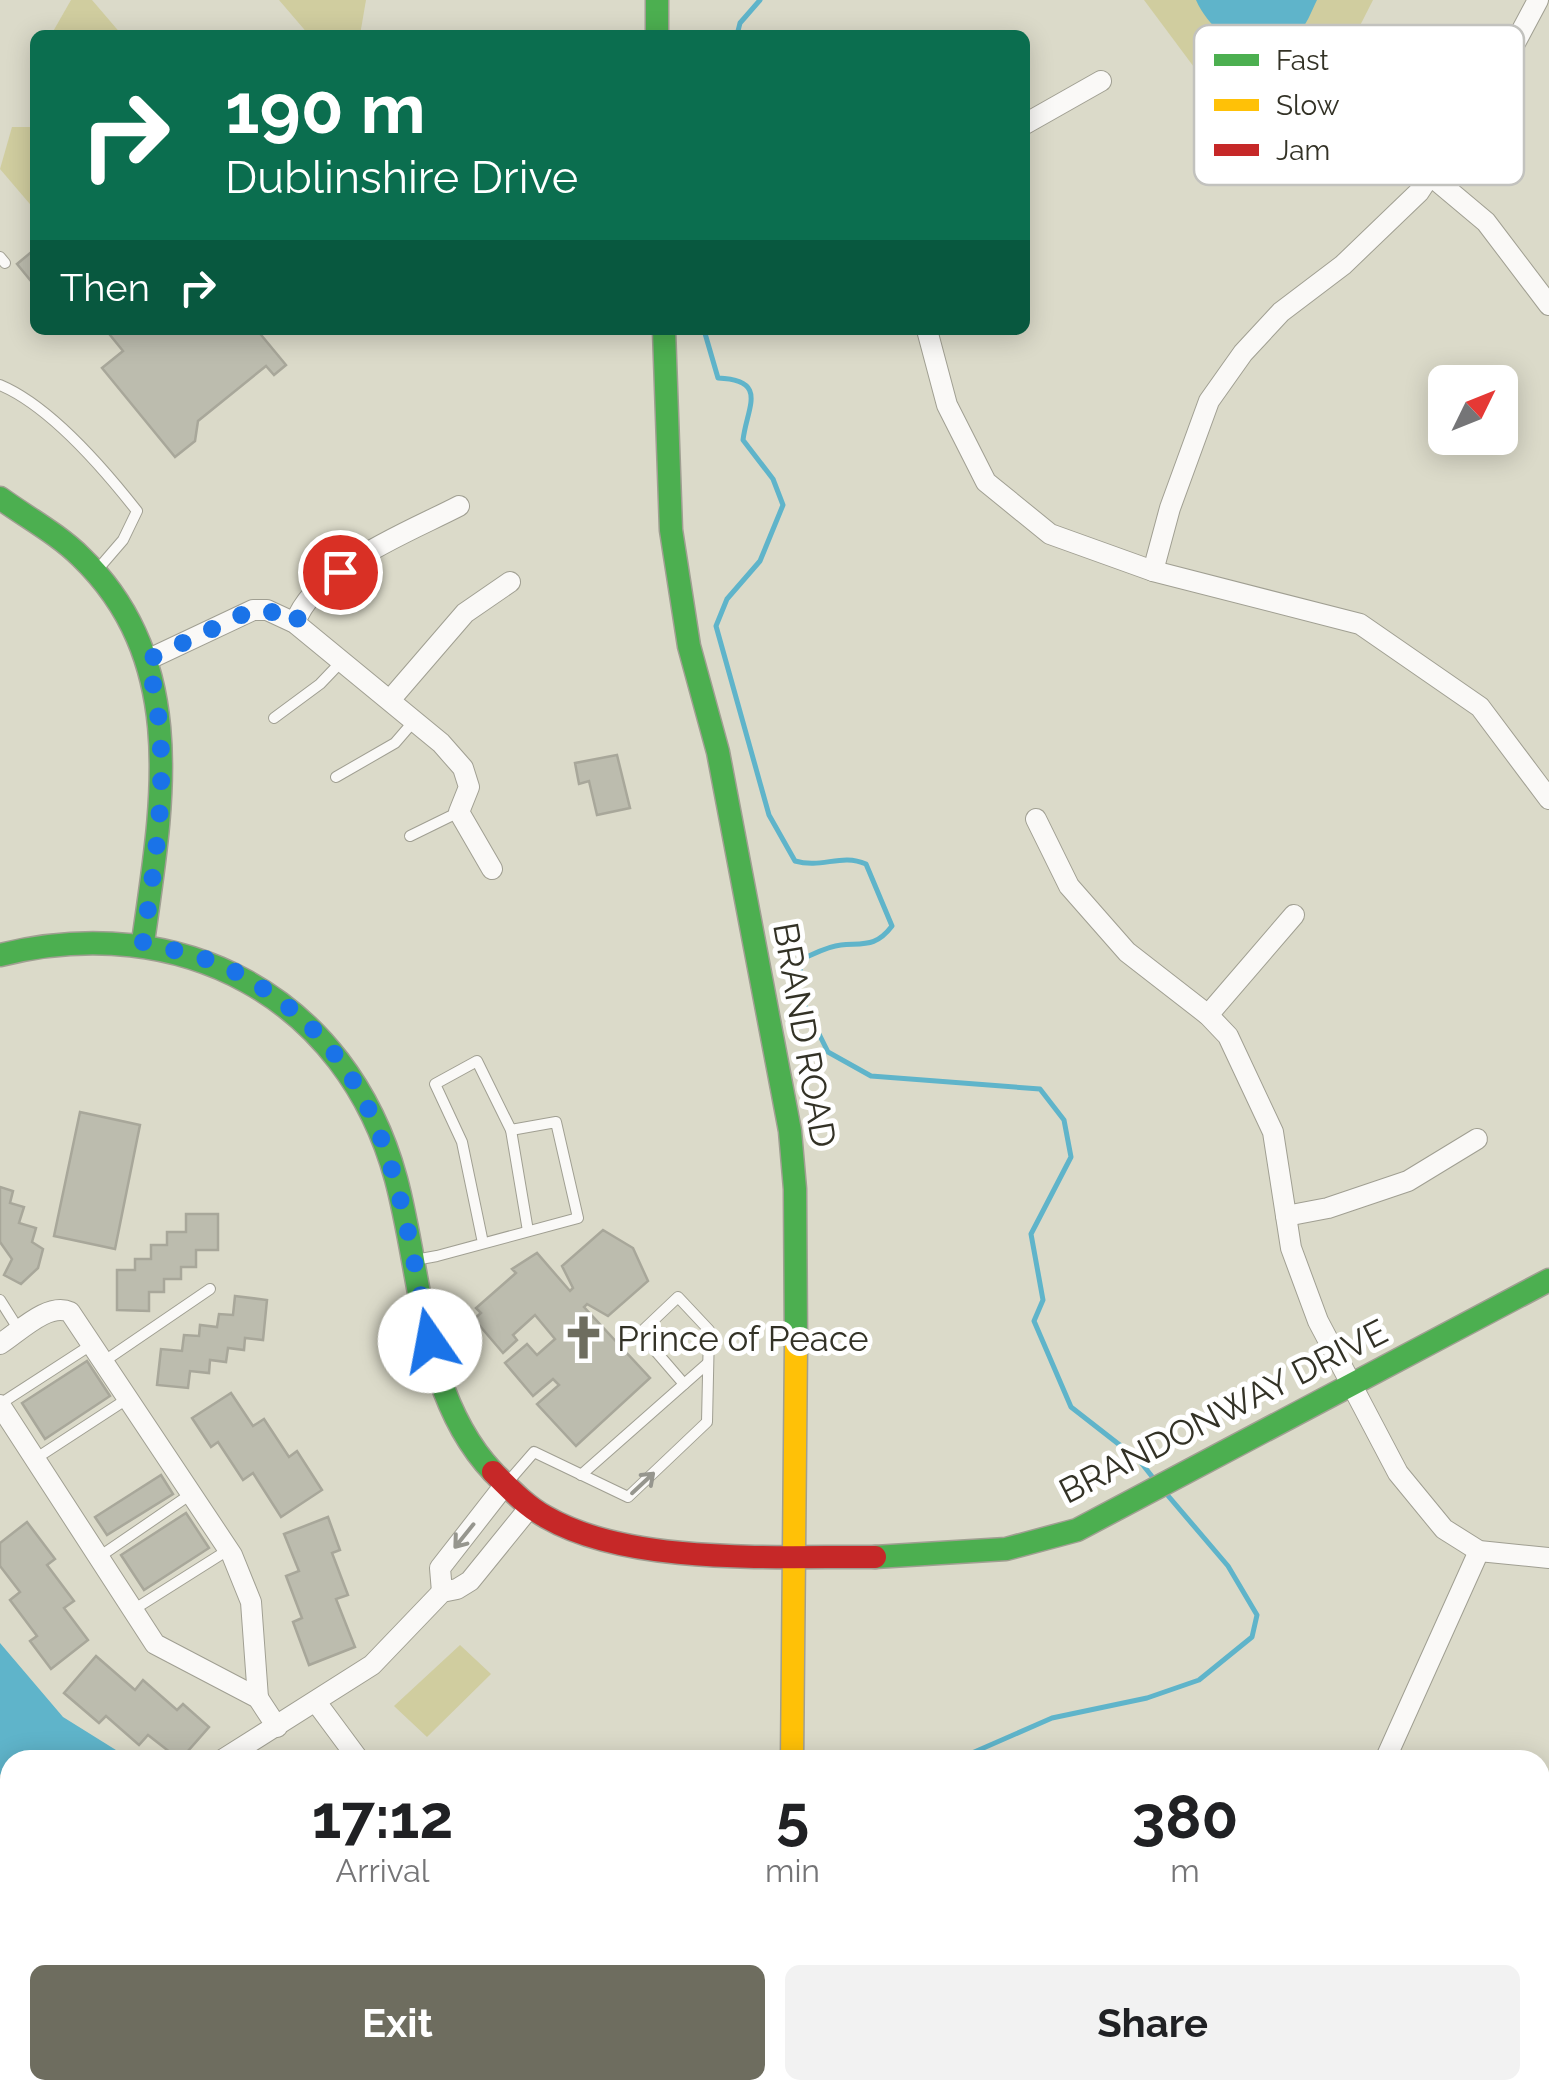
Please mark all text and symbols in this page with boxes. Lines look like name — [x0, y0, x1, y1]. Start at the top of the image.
legend — [1194, 25, 1524, 185]
text: Fast — [1276, 44, 1329, 77]
text: 190 m — [225, 67, 426, 149]
icon: right — [60, 70, 190, 200]
text: Slow — [1276, 89, 1340, 122]
text: Jam — [1276, 134, 1330, 167]
text: Dublinshire Drive — [225, 151, 578, 204]
icon: right — [170, 260, 225, 315]
text: Then — [60, 265, 150, 310]
north arrow — [1428, 365, 1518, 455]
map controls — [1428, 365, 1518, 455]
pin — [298, 530, 383, 615]
icon: arrive — [313, 545, 368, 600]
street label: BRAND ROAD — [765, 919, 845, 1151]
position arrow — [378, 1289, 482, 1393]
street label: BRANDONWAY DRIVE — [1052, 1310, 1394, 1512]
church icon: Prince of Peace — [560, 1314, 608, 1362]
place label: Prince of Peace — [617, 1318, 868, 1359]
one-way arrow — [630, 1471, 654, 1495]
one-way arrow — [453, 1523, 475, 1549]
text: 17:12 — [312, 1782, 453, 1852]
text: 5 — [776, 1782, 809, 1852]
text: 380 — [1132, 1782, 1238, 1852]
text: Arrival — [336, 1852, 429, 1889]
text: min — [765, 1852, 820, 1889]
text: m — [1170, 1852, 1200, 1889]
button: Exit — [30, 1965, 765, 2080]
button: Share — [785, 1965, 1520, 2080]

